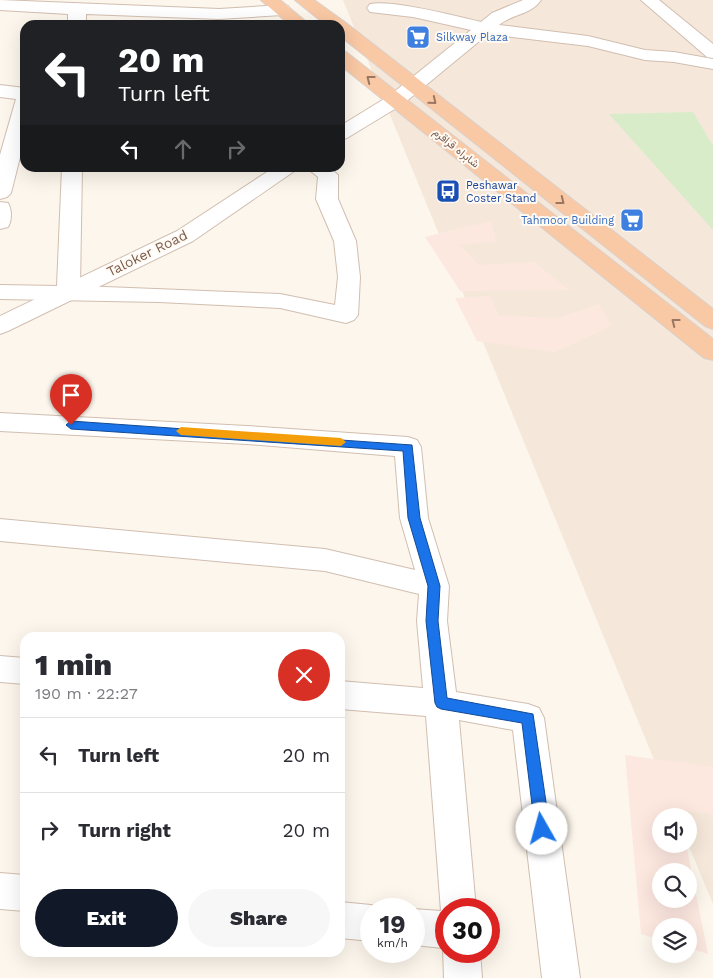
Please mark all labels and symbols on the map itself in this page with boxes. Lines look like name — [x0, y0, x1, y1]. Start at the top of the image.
supermarket icon: Silkway Plaza — [405, 24, 431, 50]
place label: Silkway Plaza — [436, 31, 508, 44]
one-way arrow — [366, 76, 375, 85]
one-way arrow — [428, 95, 437, 104]
street label: شاہراہ قراقرم — [430, 125, 482, 172]
bus stop icon: Peshawar Coster Stand — [435, 178, 461, 204]
place label: Peshawar Coster Stand — [466, 179, 536, 205]
one-way arrow — [555, 196, 564, 204]
supermarket icon: Tahmoor Building — [619, 207, 645, 233]
place label: Tahmoor Building — [521, 214, 614, 227]
street label: Taloker Road — [104, 227, 190, 279]
one-way arrow — [672, 320, 681, 328]
pin — [50, 374, 92, 425]
position arrow — [515, 802, 567, 854]
speed limit sign: 30 — [435, 898, 500, 963]

